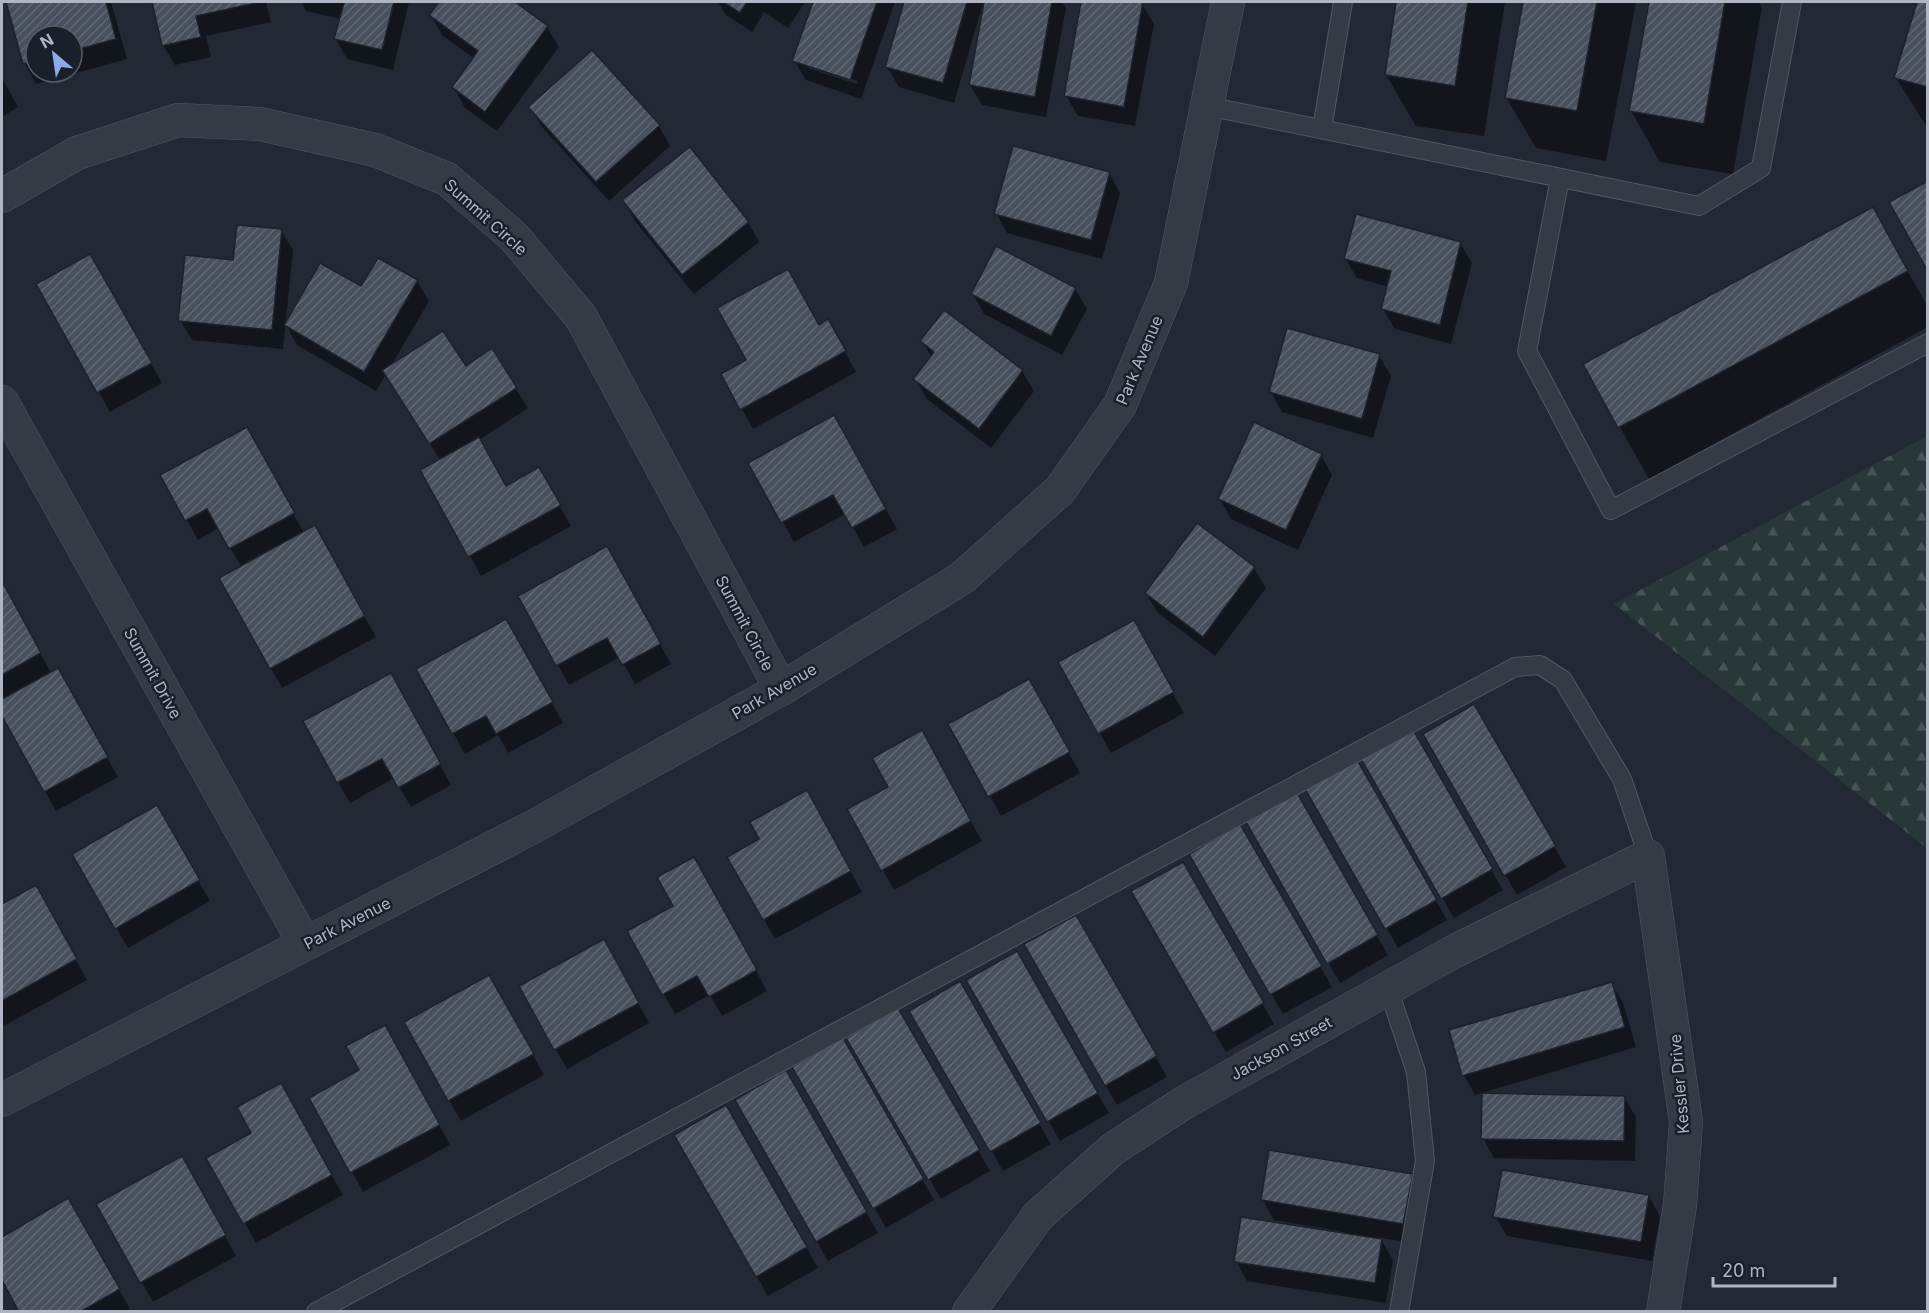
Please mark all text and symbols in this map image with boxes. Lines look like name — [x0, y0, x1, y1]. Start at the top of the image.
north arrow — [24, 24, 84, 84]
text: N — [37, 29, 57, 53]
street label: Summit Circle — [440, 174, 532, 260]
street label: Park Avenue — [1111, 312, 1167, 408]
street label: Summit Circle — [712, 572, 778, 674]
street label: Summit Drive — [120, 624, 186, 722]
street label: Park Avenue — [728, 659, 820, 723]
street label: Park Avenue — [300, 893, 394, 953]
street label: Jackson Street — [1227, 1012, 1335, 1084]
street label: Kessler Drive — [1665, 1033, 1693, 1135]
scale bar — [1713, 1250, 1834, 1288]
text: 20 m — [1722, 1260, 1765, 1281]

